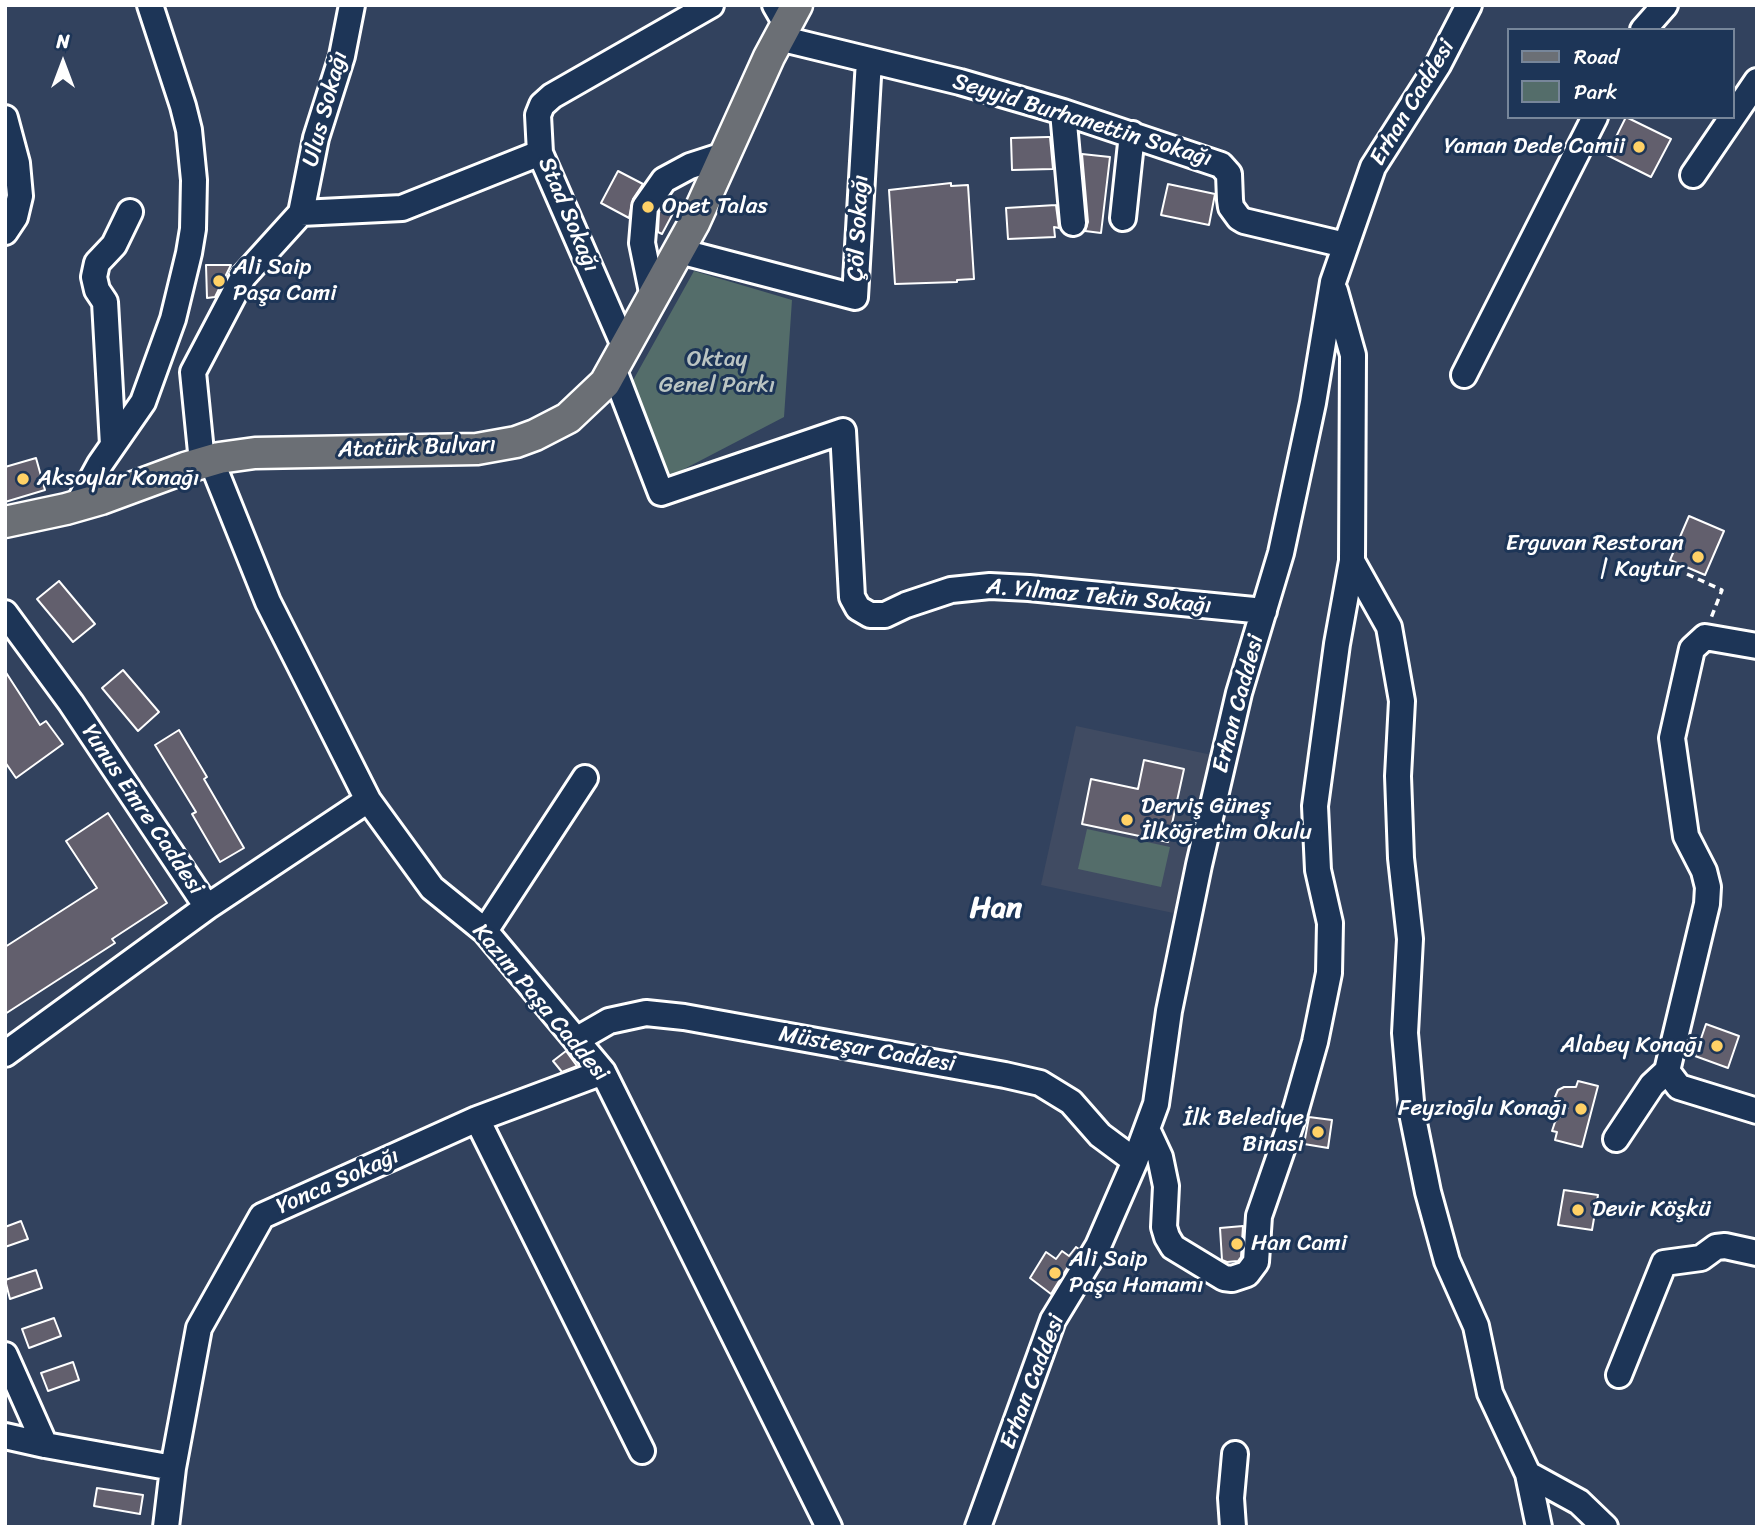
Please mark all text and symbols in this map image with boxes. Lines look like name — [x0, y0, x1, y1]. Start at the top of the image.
text: N — [56, 25, 70, 58]
north arrow — [28, 28, 98, 98]
legend — [1506, 28, 1734, 119]
street label: Erhan Caddesi — [1365, 35, 1461, 171]
text: Road — [1574, 38, 1619, 76]
street label: Ulus Sokağı — [297, 48, 355, 170]
street label: Seyyid Burhanettin Sokağı — [949, 68, 1215, 174]
text: Park — [1574, 73, 1617, 111]
place label: Yaman Dede Camii — [1444, 133, 1625, 161]
marker: Yaman Dede Camii — [1631, 139, 1647, 155]
street label: Stad Sokağı — [531, 153, 605, 277]
street label: Çöl Sokağı — [842, 174, 876, 282]
place label: Opet Talas — [662, 193, 768, 221]
marker: Opet Talas — [640, 199, 656, 215]
place label: Ali Saip Paşa Cami — [233, 254, 337, 308]
marker: Ali Saip Paşa Cami — [211, 273, 227, 289]
park label: Oktay Genel Parkı — [659, 346, 775, 400]
street label: Atatürk Bulvarı — [338, 431, 496, 465]
place label: Aksoylar Konağı — [37, 465, 199, 493]
marker: Aksoylar Konağı — [15, 471, 31, 487]
place label: Erguvan Restoran | Kaytur — [1506, 530, 1684, 584]
marker: Erguvan Restoran | Kaytur — [1690, 549, 1706, 565]
street label: A. Yılmaz Tekin Sokağı — [985, 573, 1213, 621]
street label: Erhan Caddesi — [1207, 632, 1271, 776]
street label: Yunus Emre Caddesi — [75, 720, 209, 900]
place label: Derviş Güneş İlköğretim Okulu — [1141, 793, 1312, 847]
marker: Derviş Güneş İlköğretim Okulu — [1119, 812, 1135, 828]
district label: Han — [970, 891, 1022, 927]
street label: Kazım Paşa Caddesi — [466, 918, 614, 1088]
street label: Müsteşar Caddesi — [777, 1021, 957, 1079]
place label: Alabey Konağı — [1560, 1032, 1703, 1060]
marker: Alabey Konağı — [1709, 1038, 1725, 1054]
place label: Feyzioğlu Konağı — [1398, 1095, 1567, 1123]
marker: Feyzioğlu Konağı — [1573, 1101, 1589, 1117]
place label: İlk Belediye Binası — [1183, 1105, 1304, 1159]
marker: İlk Belediye Binası — [1310, 1124, 1326, 1140]
street label: Yonca Sokağı — [272, 1143, 404, 1221]
place label: Devir Köşkü — [1592, 1196, 1711, 1224]
marker: Devir Köşkü — [1570, 1202, 1586, 1218]
place label: Han Cami — [1251, 1230, 1347, 1258]
marker: Han Cami — [1229, 1236, 1245, 1252]
place label: Ali Saip Paşa Hamamı — [1069, 1246, 1204, 1300]
marker: Ali Saip Paşa Hamamı — [1047, 1265, 1063, 1281]
street label: Erhan Caddesi — [995, 1311, 1071, 1453]

